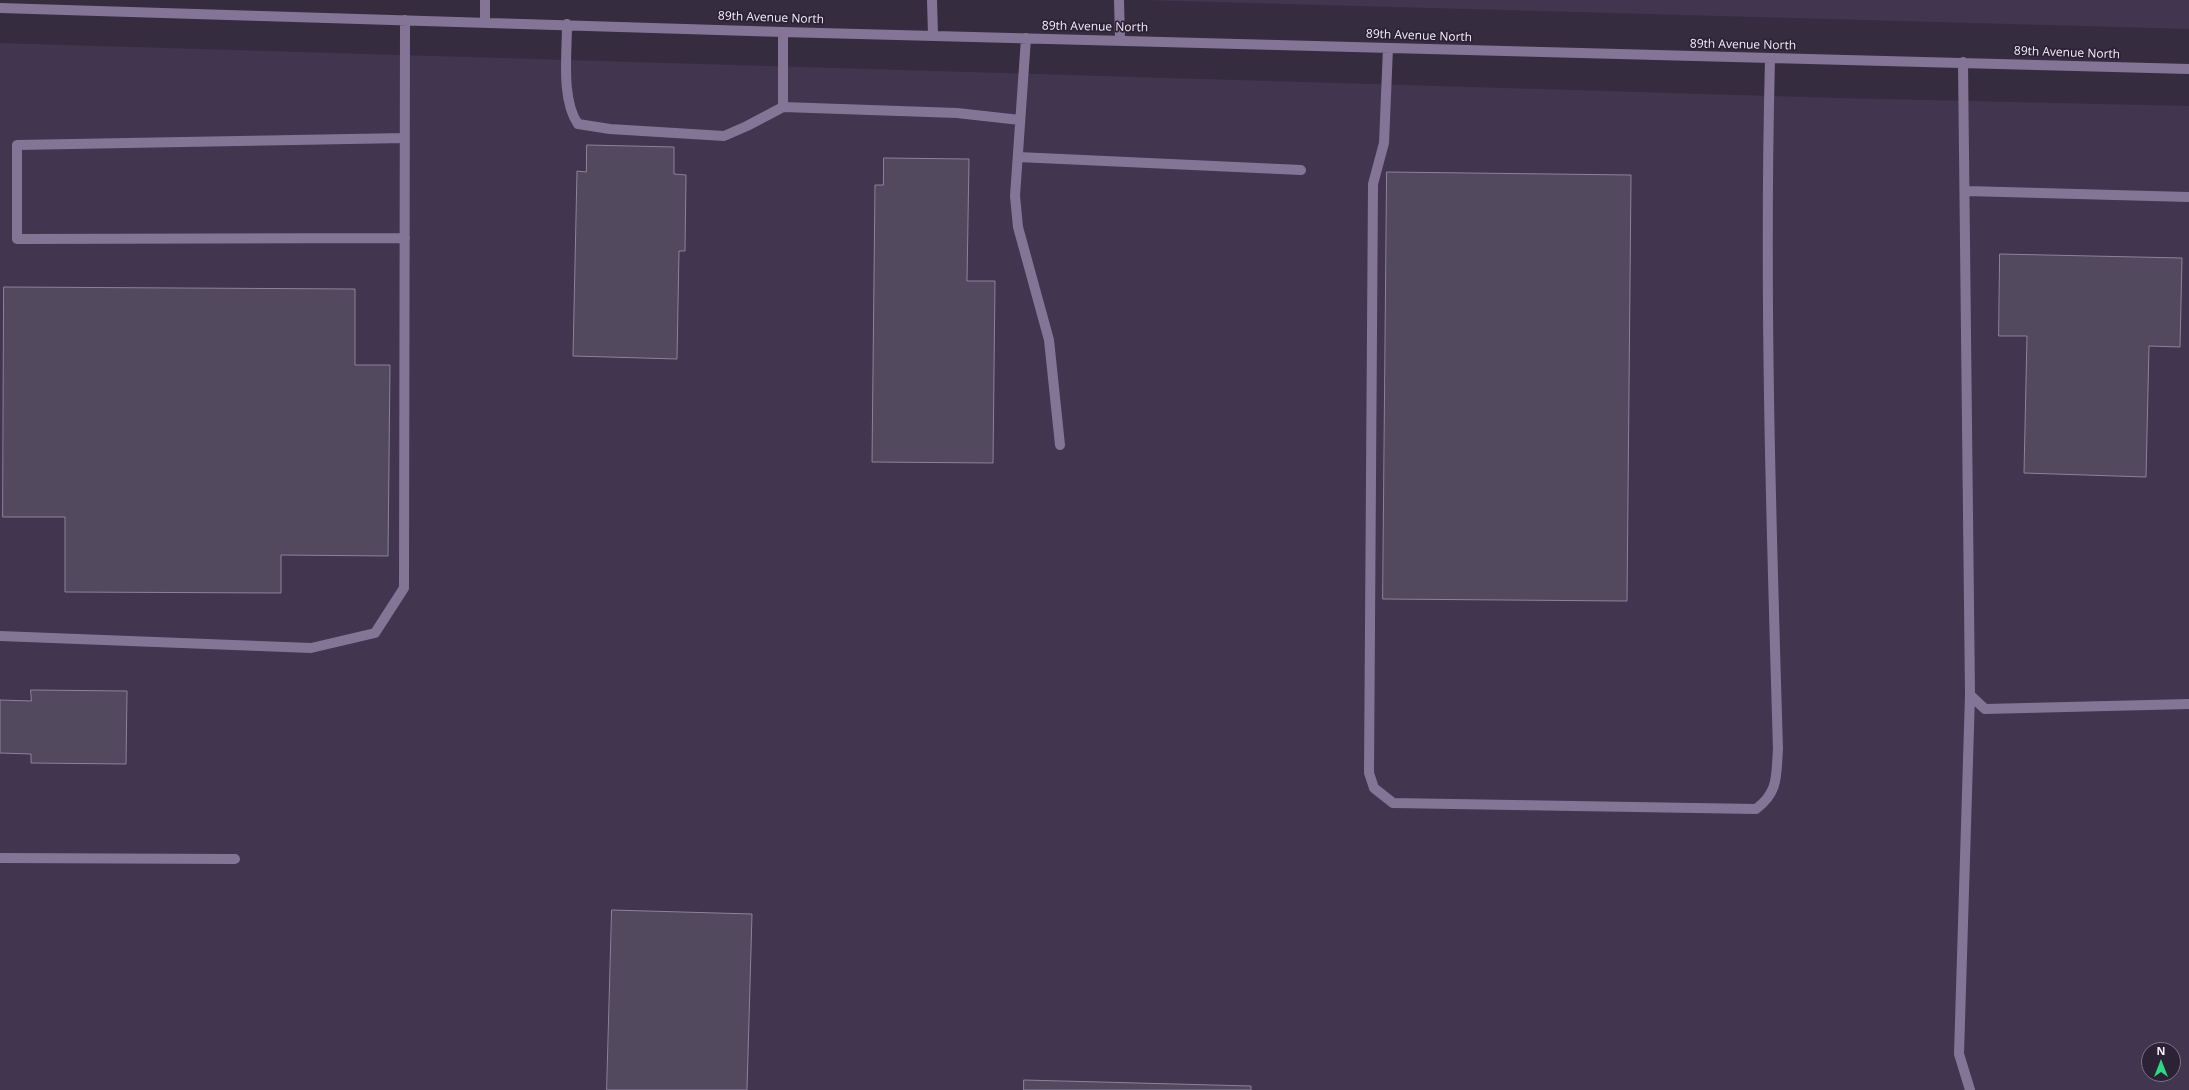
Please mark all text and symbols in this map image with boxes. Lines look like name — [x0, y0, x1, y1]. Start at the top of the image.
street label: 89th Avenue North — [718, 9, 824, 27]
street label: 89th Avenue North — [1042, 19, 1148, 35]
street label: 89th Avenue North — [1366, 27, 1472, 45]
street label: 89th Avenue North — [1690, 37, 1796, 53]
street label: 89th Avenue North — [2014, 44, 2120, 62]
north arrow — [2141, 1042, 2181, 1082]
text: N — [2157, 1043, 2165, 1058]

